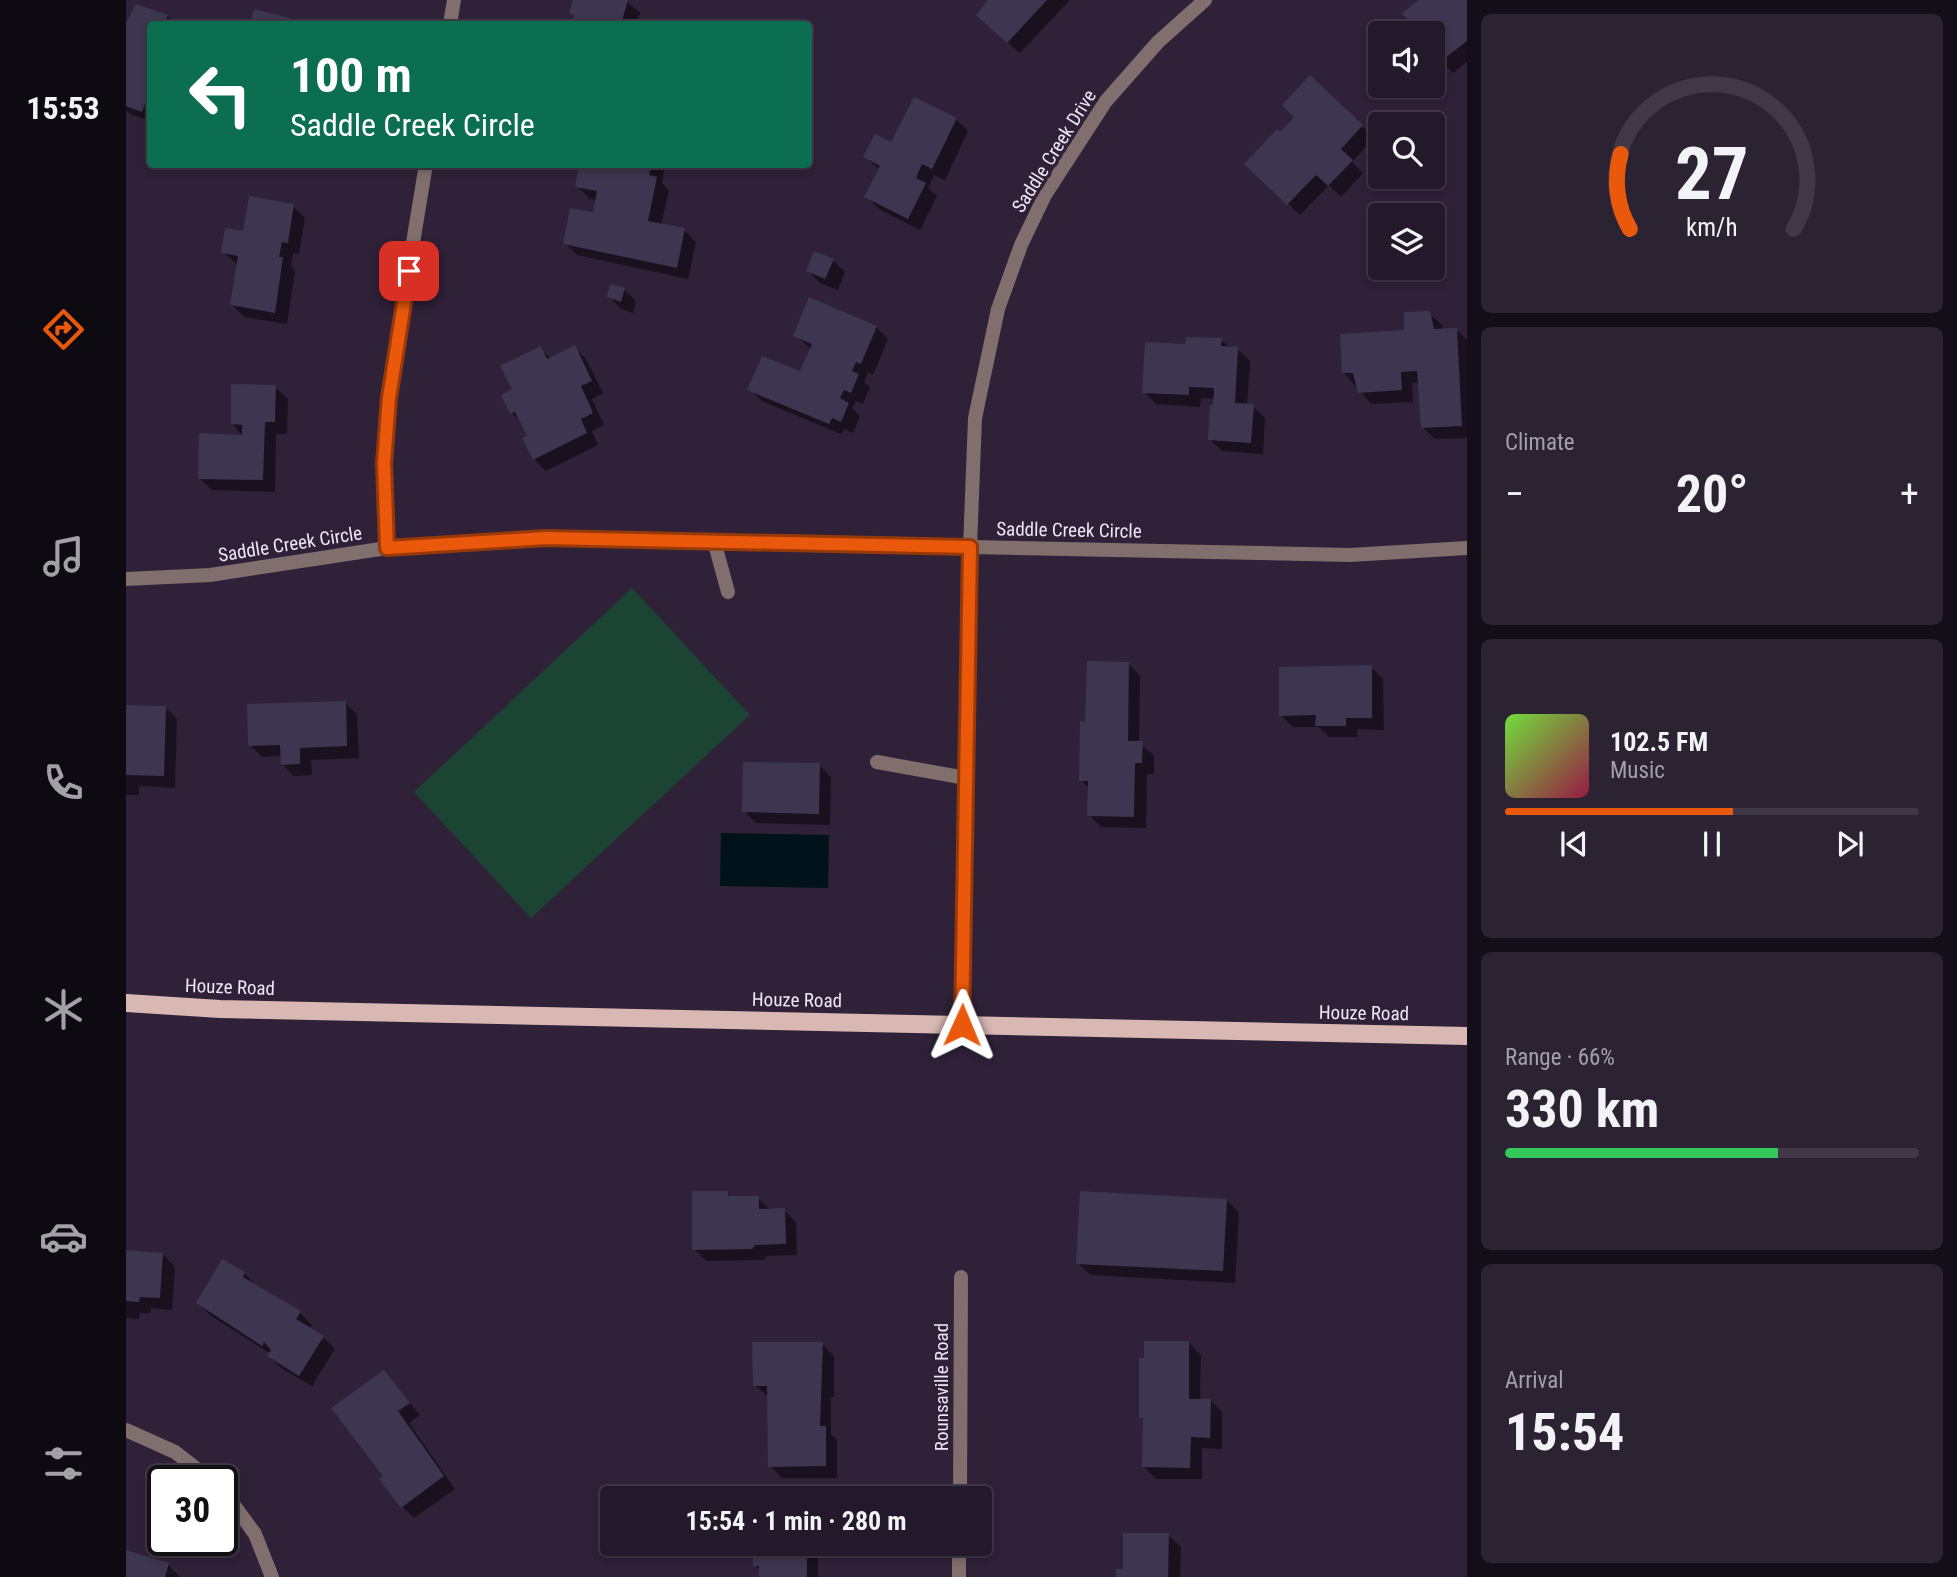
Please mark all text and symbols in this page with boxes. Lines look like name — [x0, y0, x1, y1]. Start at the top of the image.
map controls — [1368, 21, 1445, 280]
button: sound — [1368, 21, 1445, 98]
text: 100 m — [290, 47, 412, 104]
icon: left — [175, 49, 266, 140]
street label: Saddle Creek Drive — [1007, 85, 1101, 217]
text: 15:53 — [26, 89, 100, 127]
text: Saddle Creek Circle — [290, 106, 535, 144]
button: search — [1368, 112, 1445, 189]
text: 27 — [1675, 132, 1749, 218]
button: layers — [1368, 203, 1445, 280]
text: km/h — [1686, 213, 1738, 242]
pin — [379, 241, 439, 301]
icon: arrive — [390, 252, 428, 290]
icon: directions — [39, 305, 88, 354]
text: Climate — [1505, 429, 1575, 456]
text: 20° — [1676, 464, 1748, 525]
text: − — [1505, 472, 1524, 516]
text: + — [1900, 472, 1919, 516]
street label: Saddle Creek Circle — [996, 517, 1142, 543]
street label: Saddle Creek Circle — [216, 521, 364, 567]
icon: music — [39, 532, 88, 581]
text: 102.5 FM — [1610, 727, 1708, 757]
text: Music — [1610, 757, 1665, 784]
icon: phone — [39, 758, 88, 807]
icon: previous — [1555, 825, 1593, 863]
icon: pause — [1693, 825, 1731, 863]
icon: next — [1831, 825, 1869, 863]
street label: Houze Road — [185, 974, 275, 1000]
icon: climate — [39, 985, 88, 1034]
street label: Houze Road — [752, 988, 842, 1012]
position arrow — [925, 988, 999, 1062]
street label: Houze Road — [1319, 1001, 1409, 1025]
text: Range · 66% — [1505, 1044, 1615, 1071]
text: 330 km — [1505, 1079, 1659, 1140]
icon: car — [39, 1212, 88, 1261]
street label: Rounsaville Road — [930, 1323, 953, 1451]
text: Arrival — [1505, 1367, 1564, 1394]
text: 15:54 — [1505, 1402, 1624, 1463]
icon: filters — [39, 1439, 88, 1488]
speed limit sign: 30 — [147, 1465, 238, 1556]
text: 15:54 · 1 min · 280 m — [686, 1506, 906, 1536]

